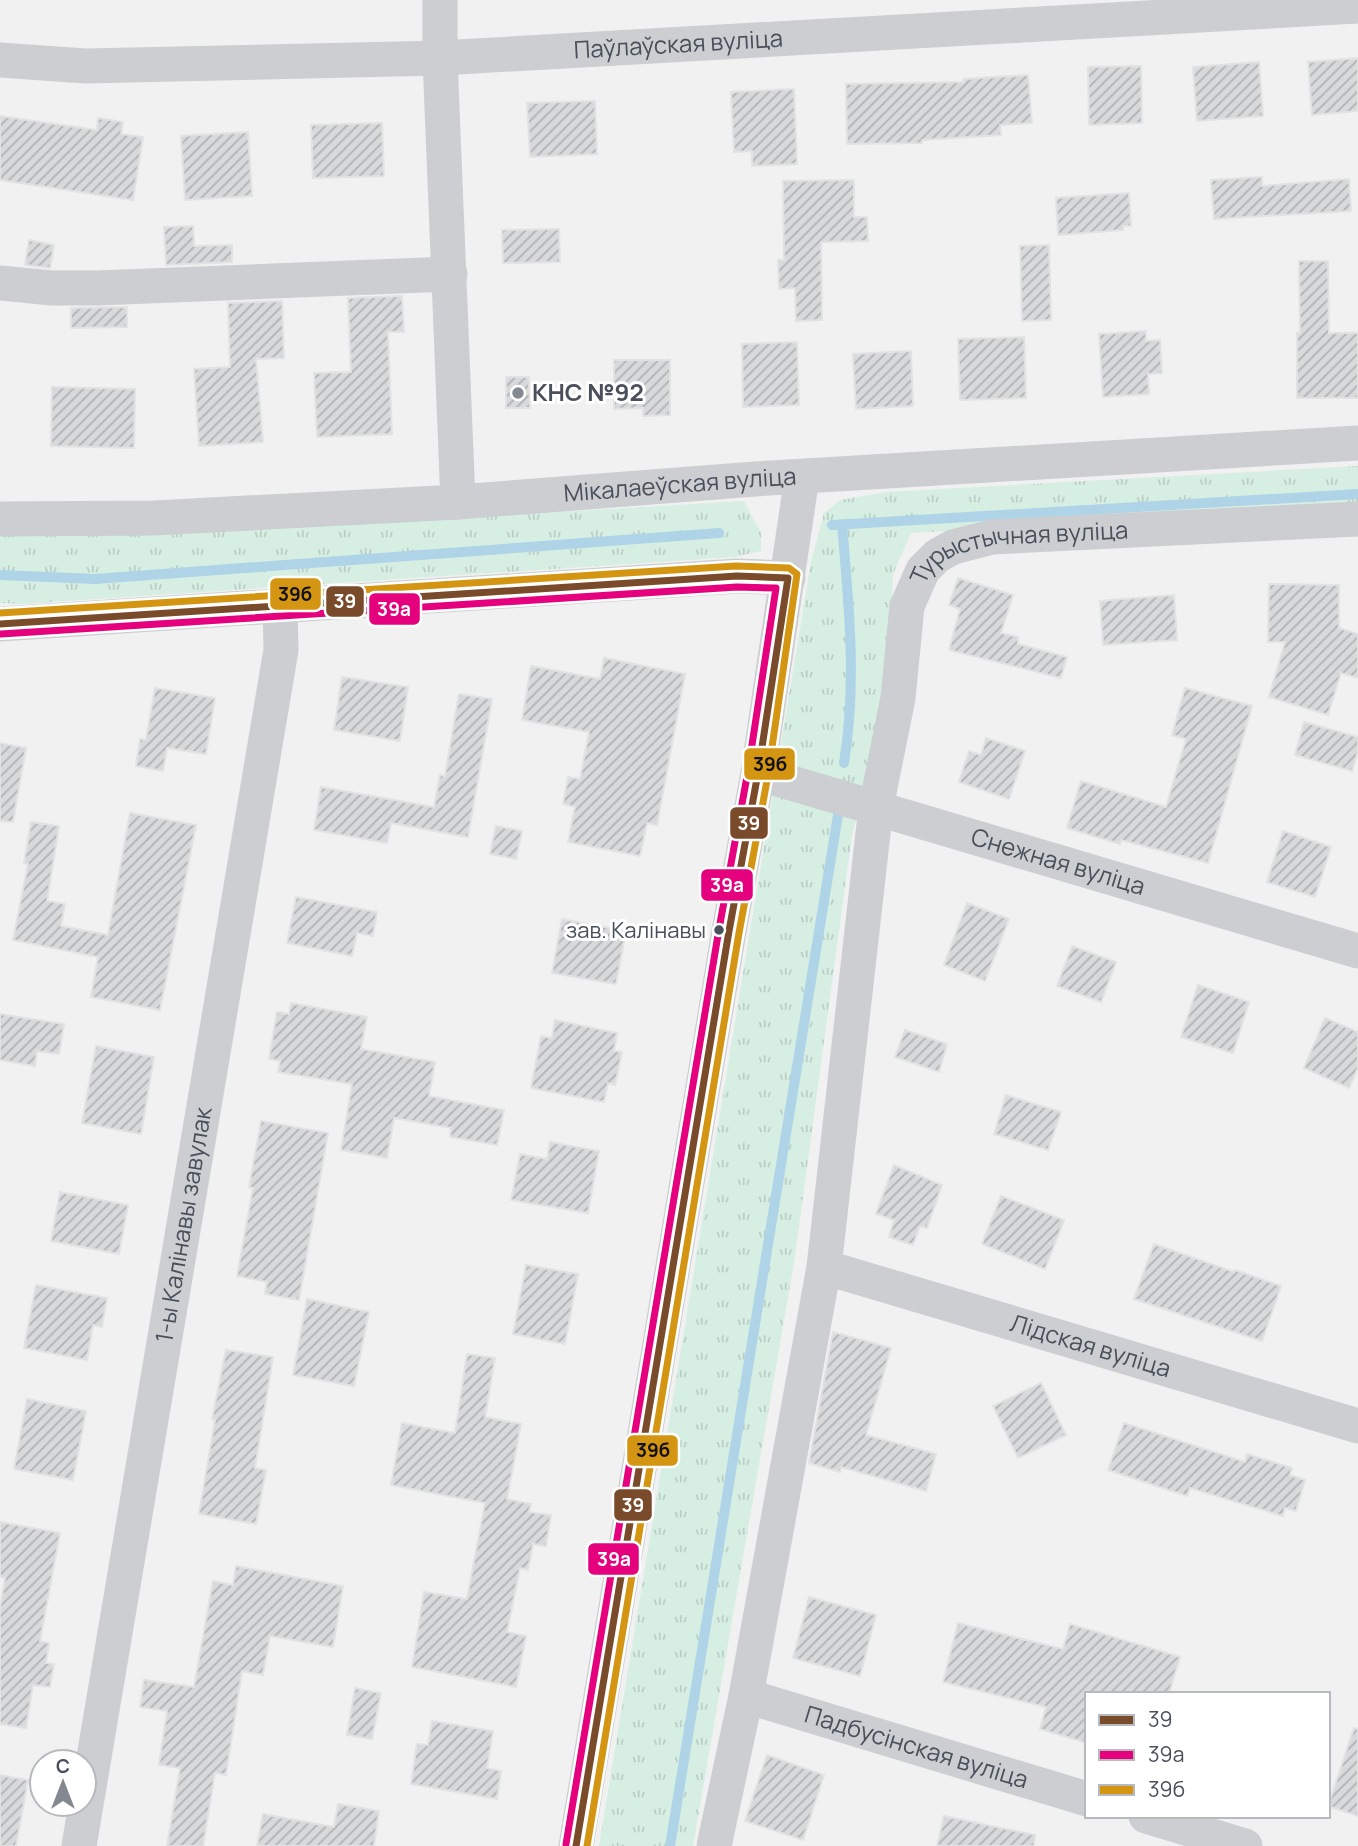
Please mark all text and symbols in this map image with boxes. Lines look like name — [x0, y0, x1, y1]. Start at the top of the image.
street label: Паўлаўская вуліца — [573, 21, 784, 65]
place label: КНС №92 — [532, 375, 644, 408]
marker: КНС №92 — [510, 385, 526, 401]
street label: Мікалаеўская вуліца — [562, 459, 797, 509]
street label: Турыстычная вуліца — [901, 512, 1129, 588]
line badge: 39б — [269, 577, 322, 611]
text: 39б — [278, 581, 312, 607]
line badge: 39 — [325, 585, 365, 618]
text: 39 — [334, 588, 356, 614]
line badge: 39а — [368, 592, 421, 626]
text: 39а — [377, 596, 411, 622]
line badge: 39б — [743, 747, 796, 781]
text: 39б — [753, 751, 787, 777]
line badge: 39 — [729, 806, 769, 840]
text: 39 — [738, 810, 760, 836]
street label: Снежная вуліца — [968, 819, 1149, 902]
line badge: 39а — [700, 868, 754, 902]
text: 39а — [710, 872, 744, 898]
place label: зав. Калінавы — [566, 915, 706, 945]
marker: зав. Калінавы — [712, 923, 726, 937]
street label: 1-ы Калінавы завулак — [146, 1103, 219, 1345]
street label: Лідская вуліца — [1007, 1305, 1175, 1384]
line badge: 39б — [626, 1434, 679, 1467]
text: 39б — [636, 1437, 670, 1463]
line badge: 39 — [613, 1488, 653, 1522]
text: 39 — [622, 1492, 644, 1518]
line badge: 39а — [587, 1542, 640, 1576]
text: 39а — [597, 1546, 631, 1572]
legend — [1085, 1692, 1330, 1818]
street label: Падбусінская вуліца — [801, 1697, 1033, 1795]
text: 39 — [1148, 1705, 1173, 1733]
text: 39а — [1148, 1740, 1184, 1768]
north arrow — [28, 1748, 98, 1818]
text: С — [56, 1753, 70, 1779]
text: 39б — [1148, 1775, 1185, 1803]

